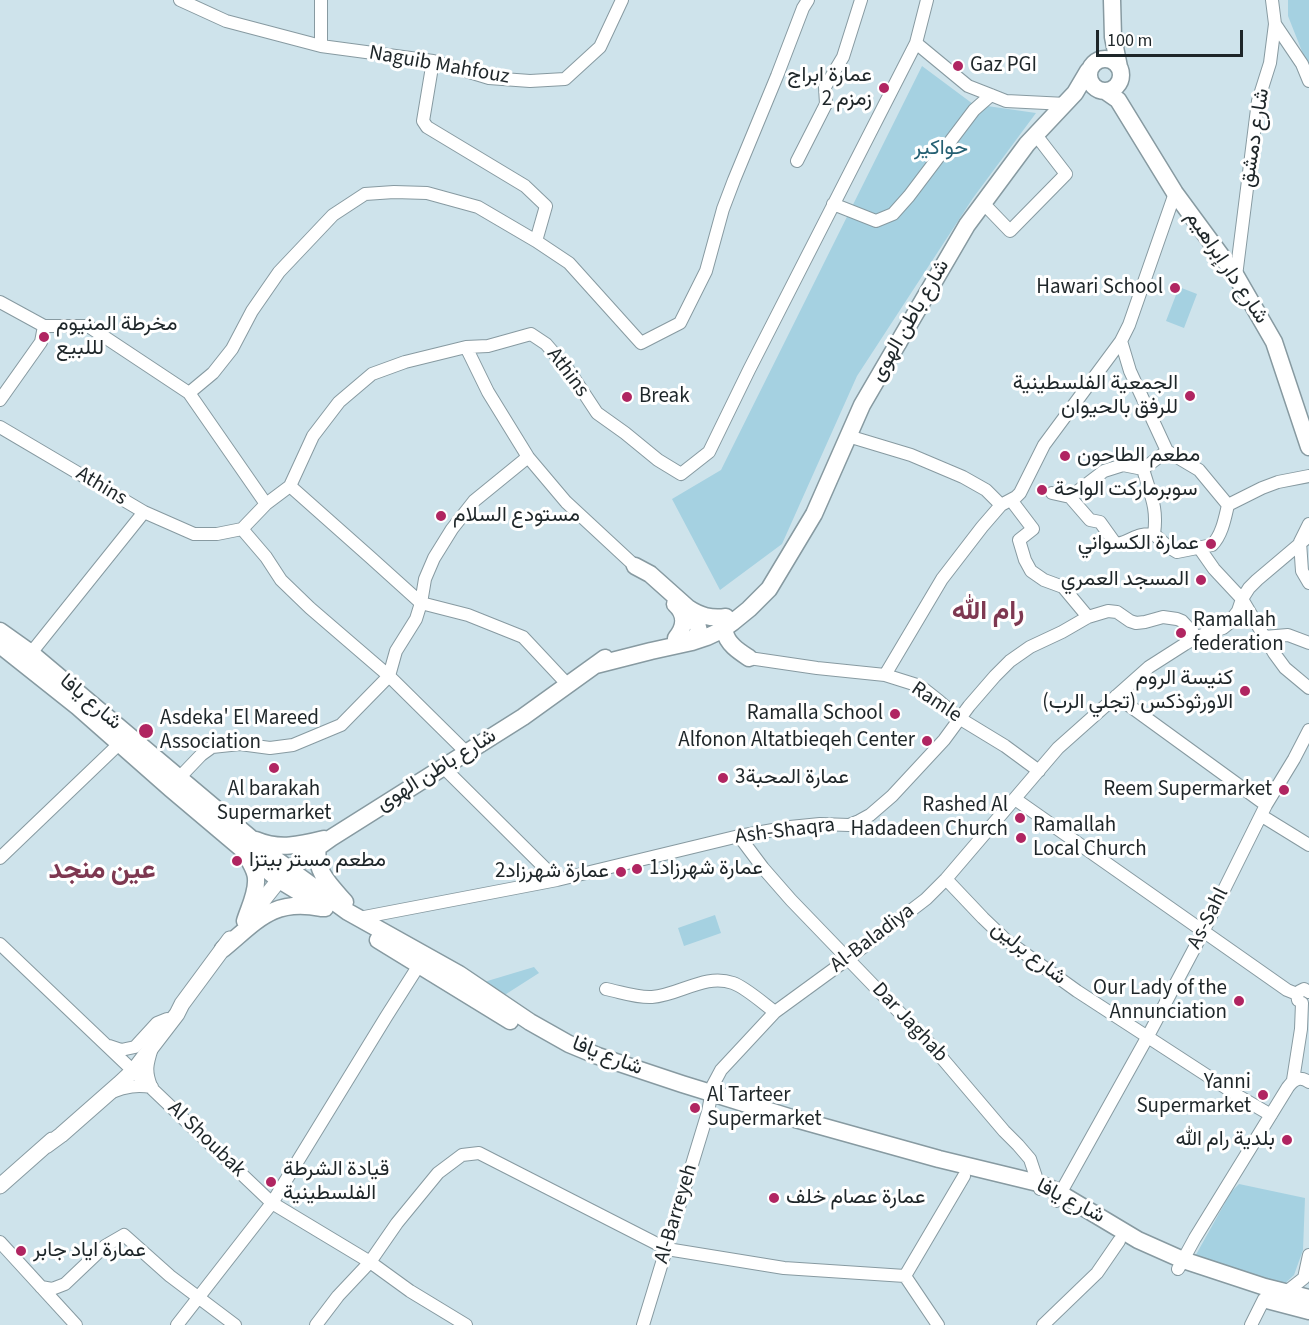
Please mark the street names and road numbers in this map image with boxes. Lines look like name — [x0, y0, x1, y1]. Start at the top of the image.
street label: Naguib Mahfouz — [367, 41, 511, 91]
street label: شارع دمشق — [1236, 87, 1276, 189]
street label: شارع دار إبراهيم — [1179, 207, 1273, 329]
street label: شارع باطن الهوى — [866, 256, 956, 386]
street label: Athins — [540, 343, 594, 403]
street label: Athins — [71, 462, 131, 512]
street label: شارع يافا — [54, 670, 126, 736]
street label: Ramle — [906, 677, 966, 729]
street label: شارع باطن الهوى — [372, 724, 502, 818]
street label: Ash-Shaqra — [734, 813, 836, 851]
street label: As-Sahl — [1183, 884, 1235, 954]
street label: Al-Baladiya — [826, 899, 920, 979]
street label: شارع برلين — [985, 917, 1071, 991]
street label: Dar Jaghab — [866, 978, 952, 1068]
street label: شارع يافا — [568, 1032, 646, 1082]
street label: Al Shoubak — [162, 1097, 250, 1183]
street label: Al-Barreyeh — [650, 1161, 704, 1267]
street label: شارع يافا — [1032, 1174, 1108, 1230]

